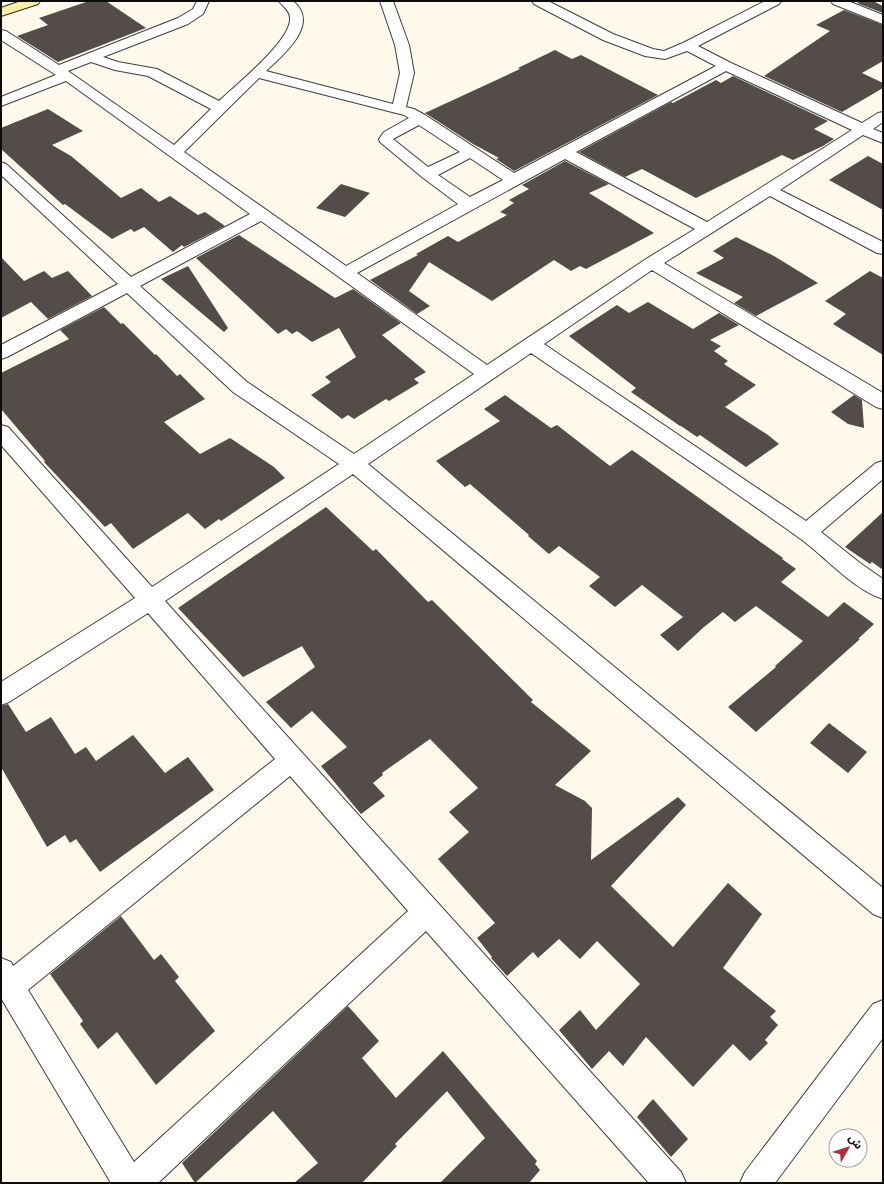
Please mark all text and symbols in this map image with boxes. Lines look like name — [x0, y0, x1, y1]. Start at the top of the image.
north arrow — [828, 1128, 868, 1168]
text: ش — [842, 1129, 869, 1155]

